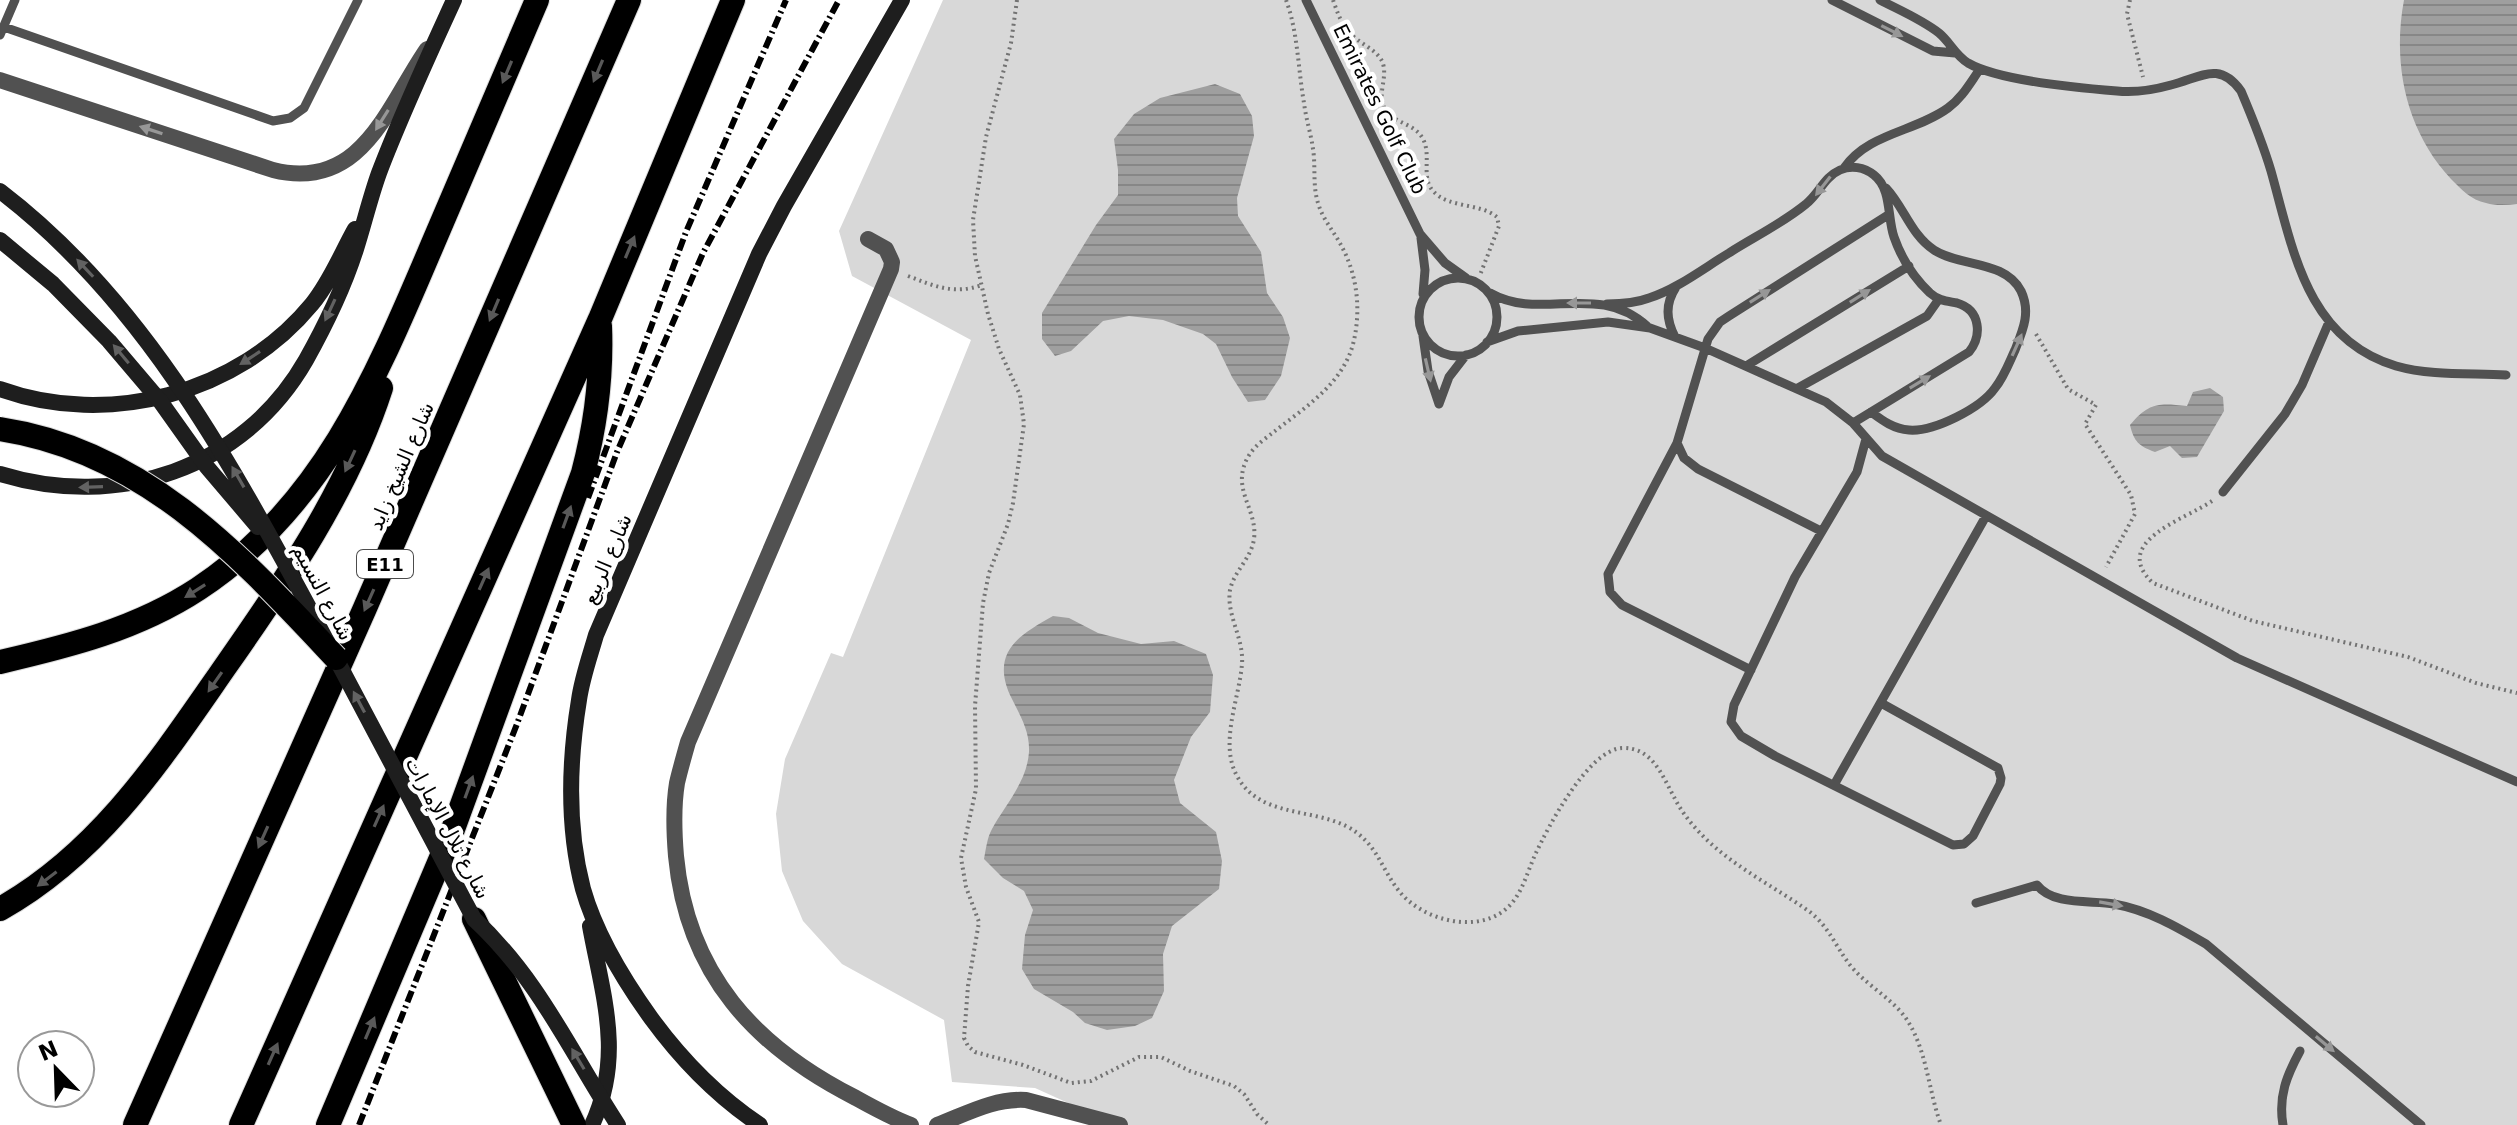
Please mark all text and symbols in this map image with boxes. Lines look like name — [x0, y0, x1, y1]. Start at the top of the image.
street label: Emirates Golf Club — [1328, 20, 1432, 198]
one-way arrow — [1881, 24, 1904, 38]
one-way arrow — [500, 60, 513, 84]
one-way arrow — [591, 60, 604, 83]
one-way arrow — [375, 110, 390, 131]
one-way arrow — [138, 123, 162, 136]
one-way arrow — [1815, 176, 1831, 196]
one-way arrow — [624, 235, 637, 259]
one-way arrow — [76, 258, 94, 277]
one-way arrow — [1749, 289, 1771, 303]
one-way arrow — [1849, 289, 1871, 303]
one-way arrow — [1566, 297, 1591, 309]
one-way arrow — [488, 298, 501, 322]
one-way arrow — [323, 299, 337, 322]
one-way arrow — [2010, 333, 2023, 357]
one-way arrow — [113, 345, 130, 365]
one-way arrow — [240, 350, 261, 365]
one-way arrow — [1423, 358, 1435, 383]
one-way arrow — [1909, 376, 1931, 390]
street label: شارع الشيخ زايد — [363, 398, 439, 534]
one-way arrow — [344, 449, 357, 473]
one-way arrow — [231, 466, 245, 488]
one-way arrow — [78, 481, 103, 494]
one-way arrow — [561, 505, 574, 529]
street label: شارع الربيع — [577, 510, 637, 608]
street label: شارع النسيم — [288, 540, 358, 644]
road number: E11 — [357, 550, 413, 578]
one-way arrow — [478, 567, 491, 591]
one-way arrow — [184, 584, 205, 599]
one-way arrow — [362, 588, 375, 612]
one-way arrow — [208, 671, 223, 692]
one-way arrow — [353, 690, 366, 713]
street label: شارع تلال الإمارات — [401, 753, 495, 903]
one-way arrow — [463, 775, 476, 799]
one-way arrow — [372, 804, 385, 828]
one-way arrow — [256, 826, 270, 849]
one-way arrow — [37, 870, 57, 886]
one-way arrow — [2098, 898, 2123, 910]
one-way arrow — [363, 1016, 376, 1040]
north arrow — [16, 1029, 96, 1109]
one-way arrow — [2315, 1035, 2335, 1052]
text: N — [35, 1036, 62, 1066]
one-way arrow — [266, 1042, 280, 1066]
one-way arrow — [570, 1048, 585, 1069]

